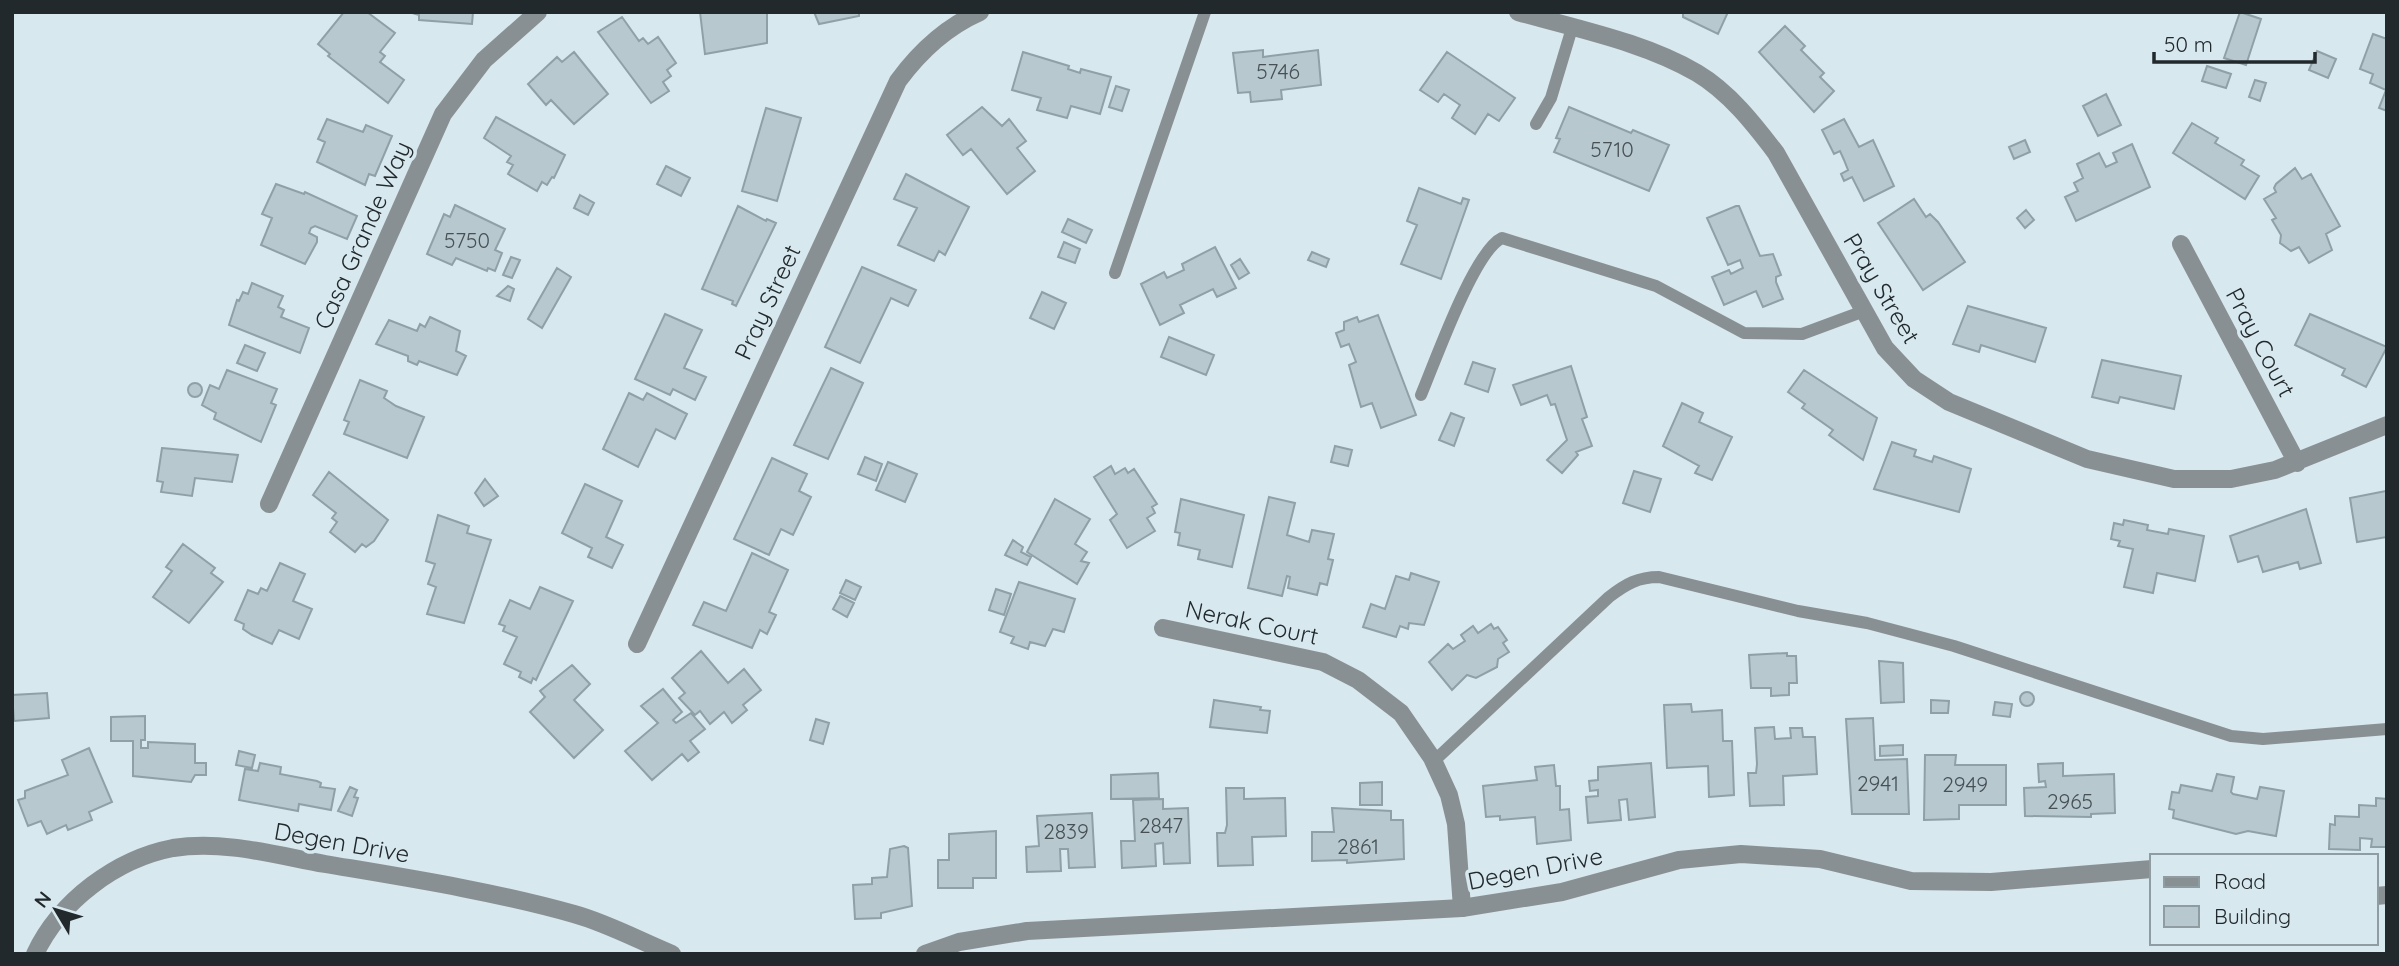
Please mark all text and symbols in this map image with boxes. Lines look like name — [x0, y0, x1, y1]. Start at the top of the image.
scale bar — [2154, 21, 2315, 65]
text: 50 m — [2164, 31, 2213, 57]
house number: 5746 — [1256, 58, 1300, 84]
street label: Casa Grande Way — [307, 136, 417, 334]
house number: 5710 — [1590, 136, 1634, 162]
house number: 5750 — [444, 227, 490, 253]
street label: Pray Street — [1837, 227, 1927, 349]
street label: Pray Street — [727, 240, 807, 364]
street label: Pray Court — [2220, 282, 2302, 402]
street label: Nerak Court — [1183, 593, 1321, 651]
house number: 2941 — [1857, 770, 1899, 796]
house number: 2949 — [1942, 771, 1988, 797]
house number: 2965 — [2047, 788, 2093, 814]
house number: 2847 — [1139, 812, 1183, 838]
street label: Degen Drive — [272, 815, 412, 869]
house number: 2839 — [1043, 818, 1089, 844]
house number: 2861 — [1337, 833, 1379, 859]
street label: Degen Drive — [1465, 840, 1605, 896]
legend — [2150, 854, 2378, 945]
text: Road — [2214, 868, 2266, 894]
north arrow — [21, 875, 91, 945]
text: N — [29, 887, 56, 912]
text: Building — [2214, 903, 2291, 929]

